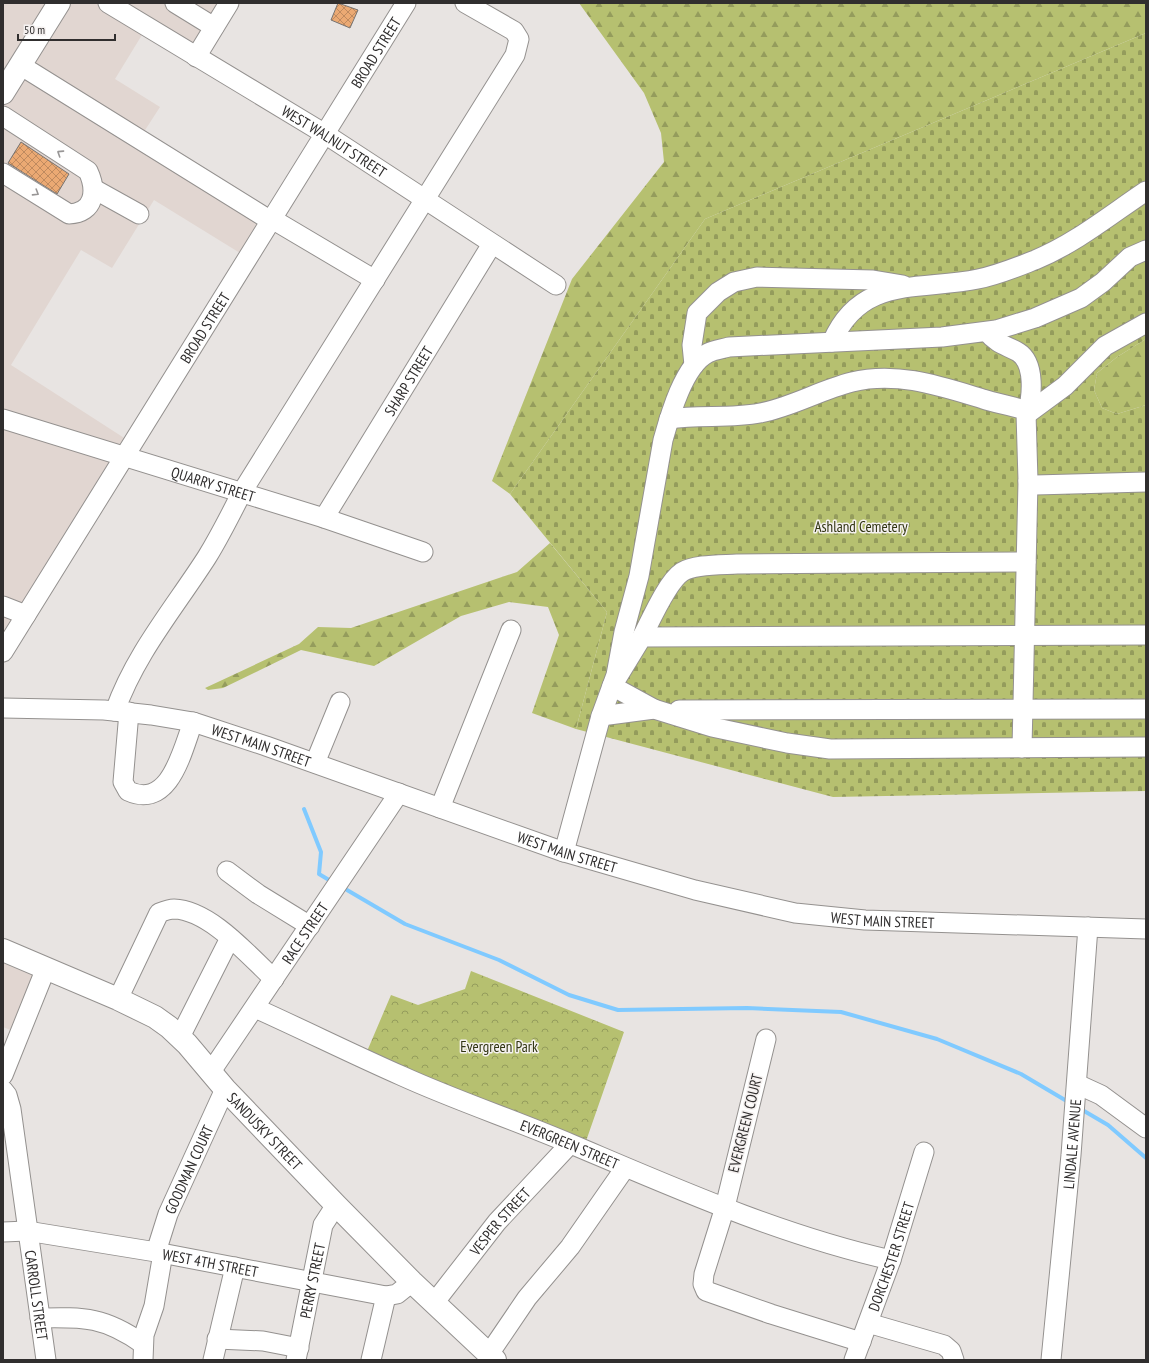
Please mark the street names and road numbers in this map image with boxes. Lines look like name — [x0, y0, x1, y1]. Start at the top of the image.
street label: BROAD STREET — [346, 13, 405, 91]
street label: WEST WALNUT STREET — [278, 101, 390, 181]
street label: BROAD STREET — [175, 288, 234, 366]
street label: SHARP STREET — [380, 342, 437, 419]
street label: QUARRY STREET — [169, 462, 258, 506]
street label: WEST MAIN STREET — [209, 719, 314, 771]
street label: WEST MAIN STREET — [515, 827, 620, 876]
street label: RACE STREET — [277, 898, 332, 967]
street label: WEST MAIN STREET — [830, 907, 935, 932]
street label: EVERGREEN COURT — [724, 1071, 767, 1174]
street label: SANDUSKY STREET — [224, 1088, 307, 1174]
street label: LINDALE AVENUE — [1058, 1098, 1085, 1190]
street label: EVERGREEN STREET — [518, 1115, 622, 1173]
street label: GOODMAN COURT — [160, 1122, 217, 1217]
street label: VESPER STREET — [465, 1183, 534, 1260]
street label: DORCHESTER STREET — [863, 1199, 918, 1314]
street label: PERRY STREET — [295, 1241, 329, 1320]
street label: WEST 4TH STREET — [161, 1244, 260, 1281]
street label: CARROLL STREET — [21, 1249, 53, 1342]

